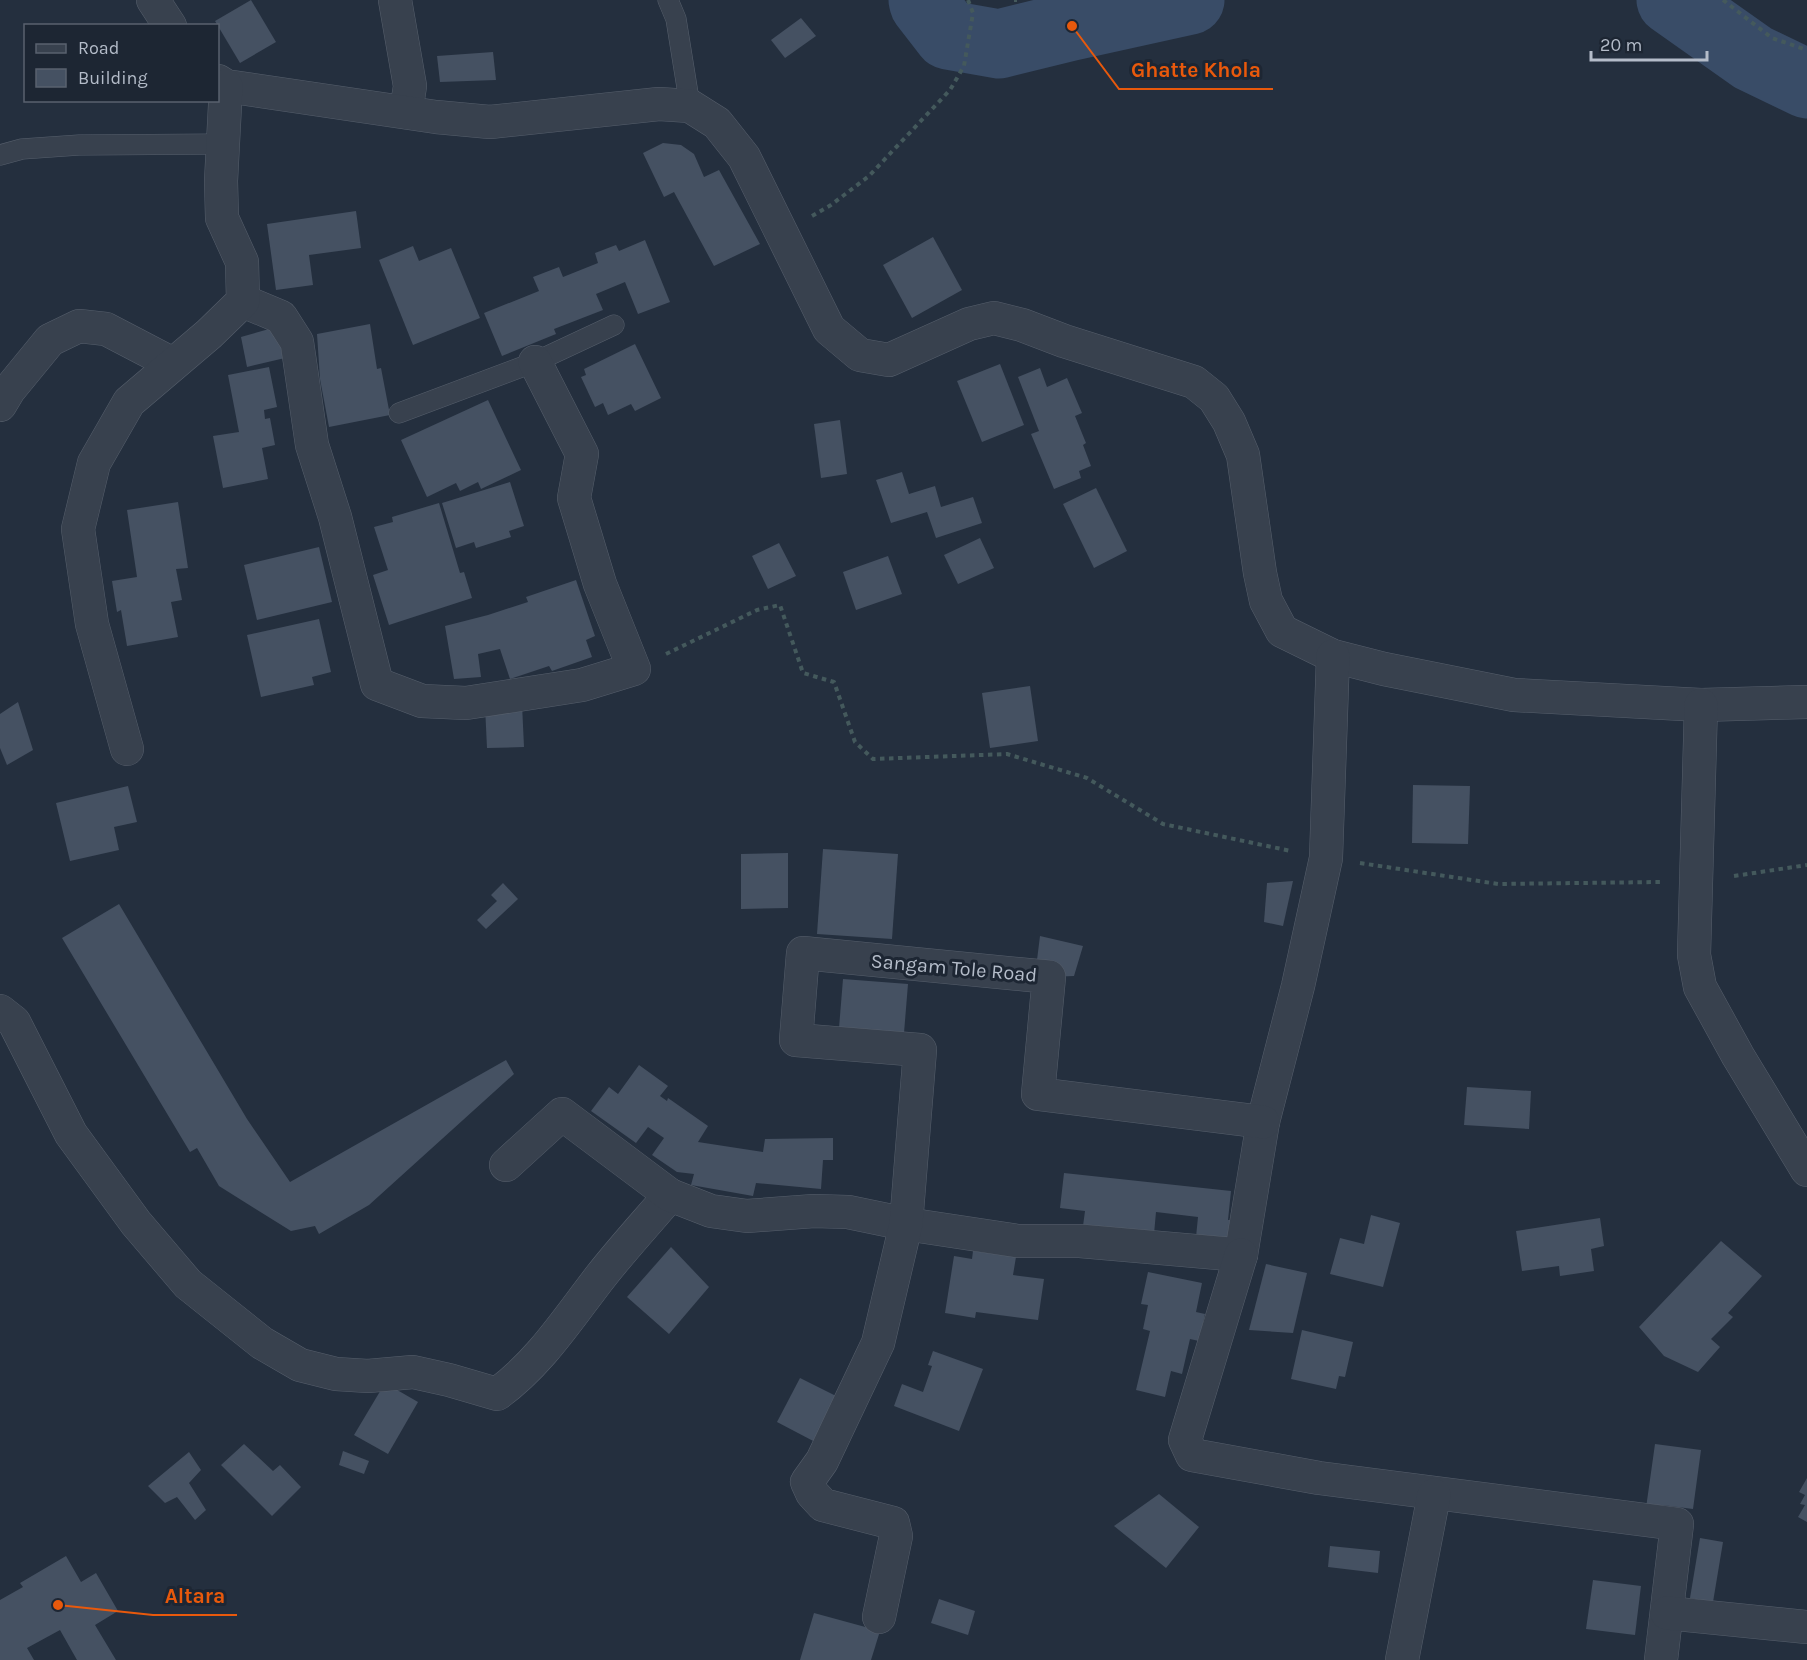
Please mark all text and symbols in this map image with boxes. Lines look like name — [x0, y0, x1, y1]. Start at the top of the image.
legend — [24, 24, 219, 102]
scale bar — [1591, 24, 1706, 62]
text: 20 m — [1600, 34, 1642, 56]
text: Road — [78, 37, 119, 59]
callout: Ghatte Khola — [1119, 50, 1273, 89]
text: Ghatte Khola — [1131, 58, 1261, 82]
text: Building — [78, 67, 148, 89]
street label: Sangam Tole Road — [870, 949, 1038, 987]
callout: Altara — [153, 1576, 237, 1615]
text: Altara — [165, 1584, 225, 1608]

